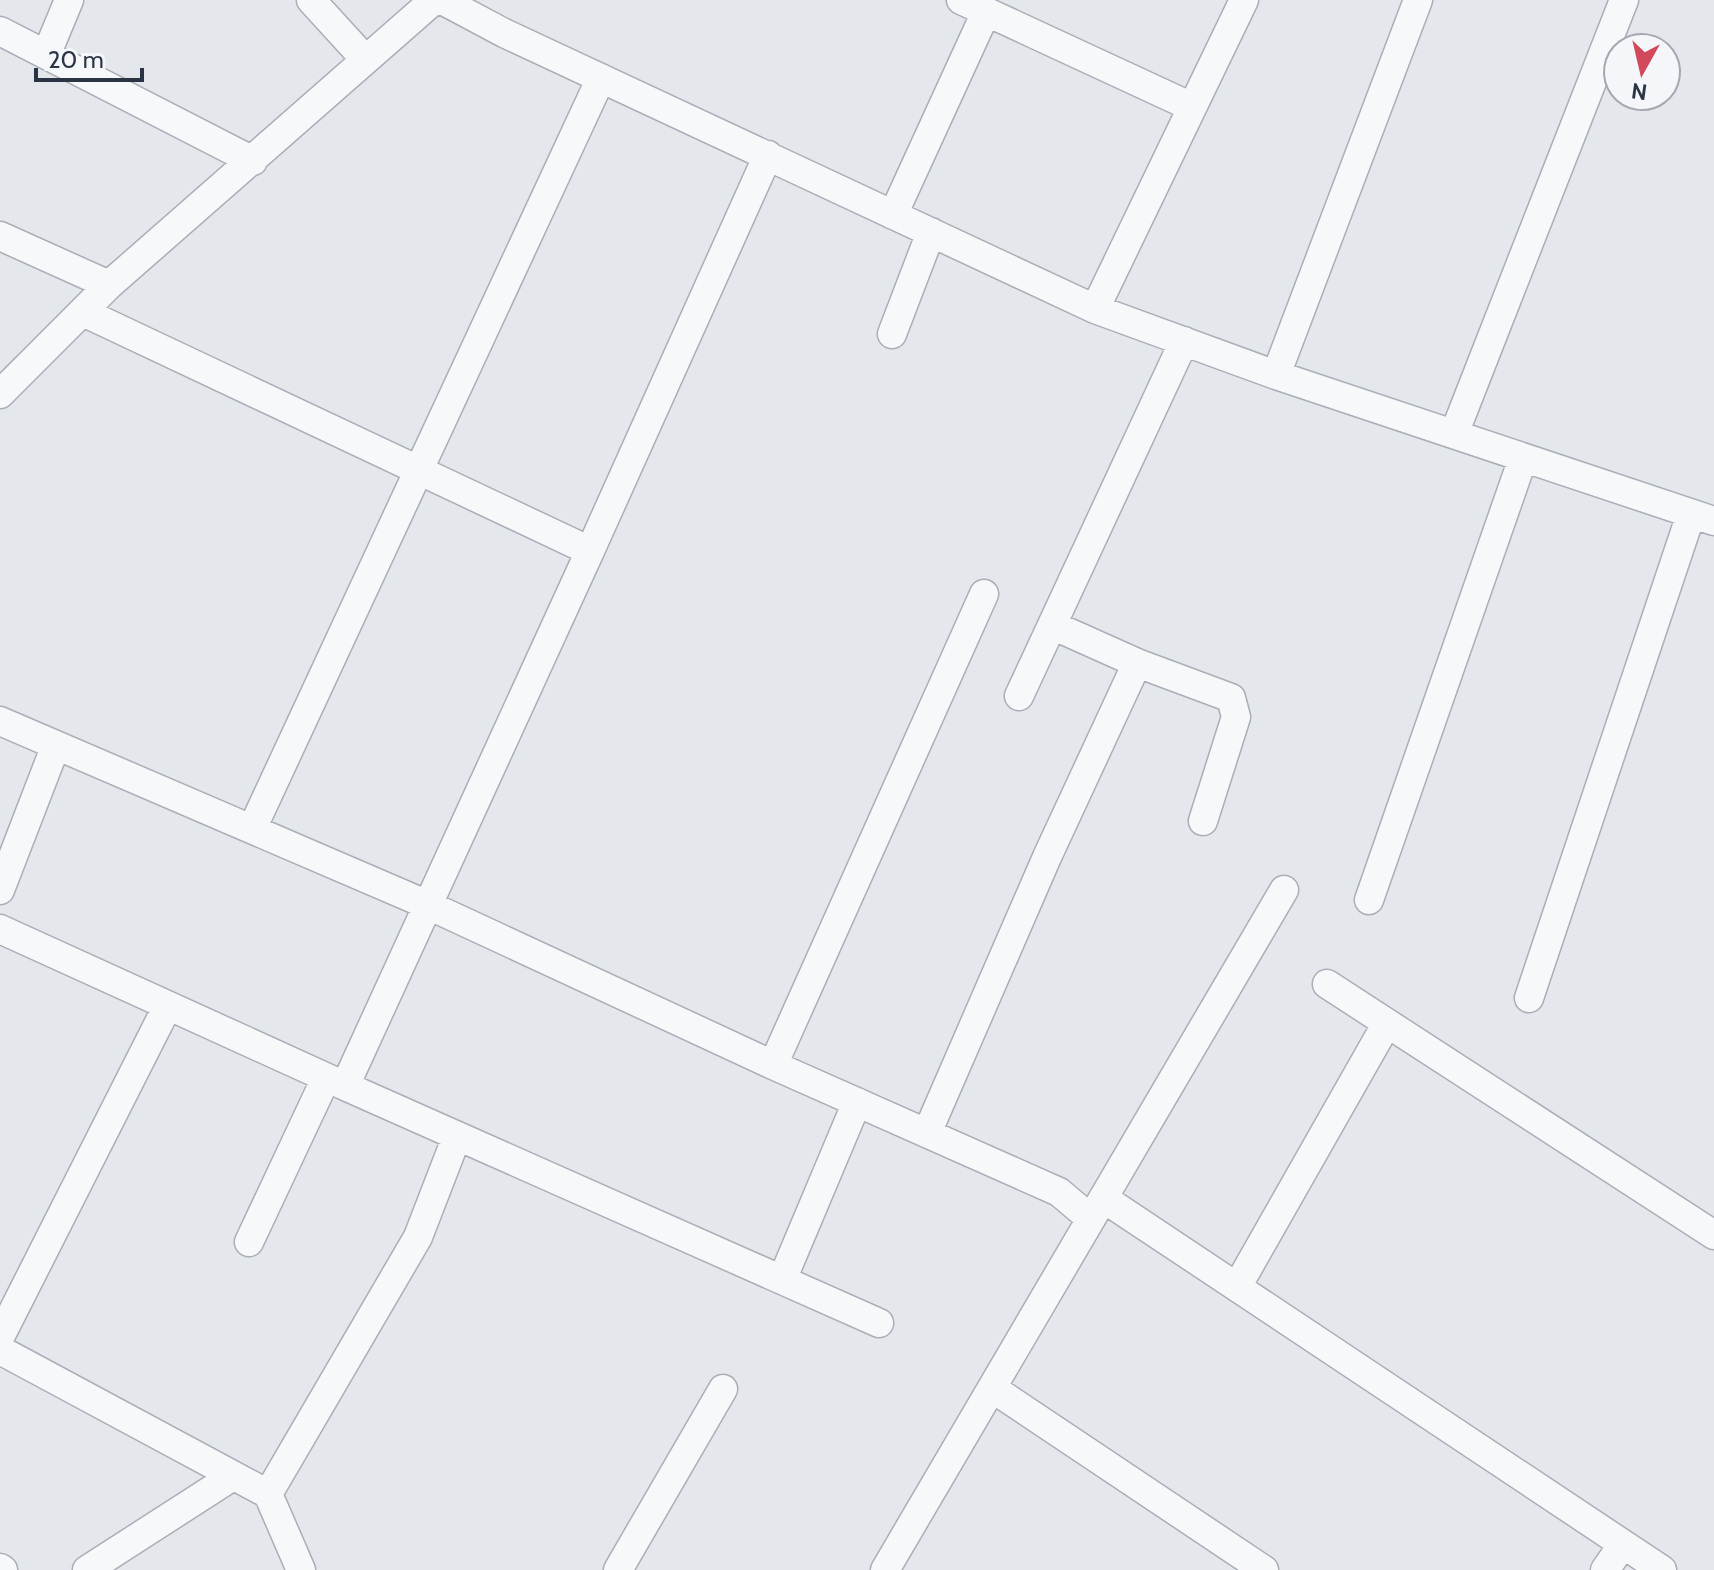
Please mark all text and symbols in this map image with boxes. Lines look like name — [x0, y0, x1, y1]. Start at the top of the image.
scale bar — [36, 32, 142, 82]
north arrow — [1602, 32, 1682, 112]
text: 20 m — [48, 45, 104, 74]
text: N — [1630, 77, 1649, 106]

